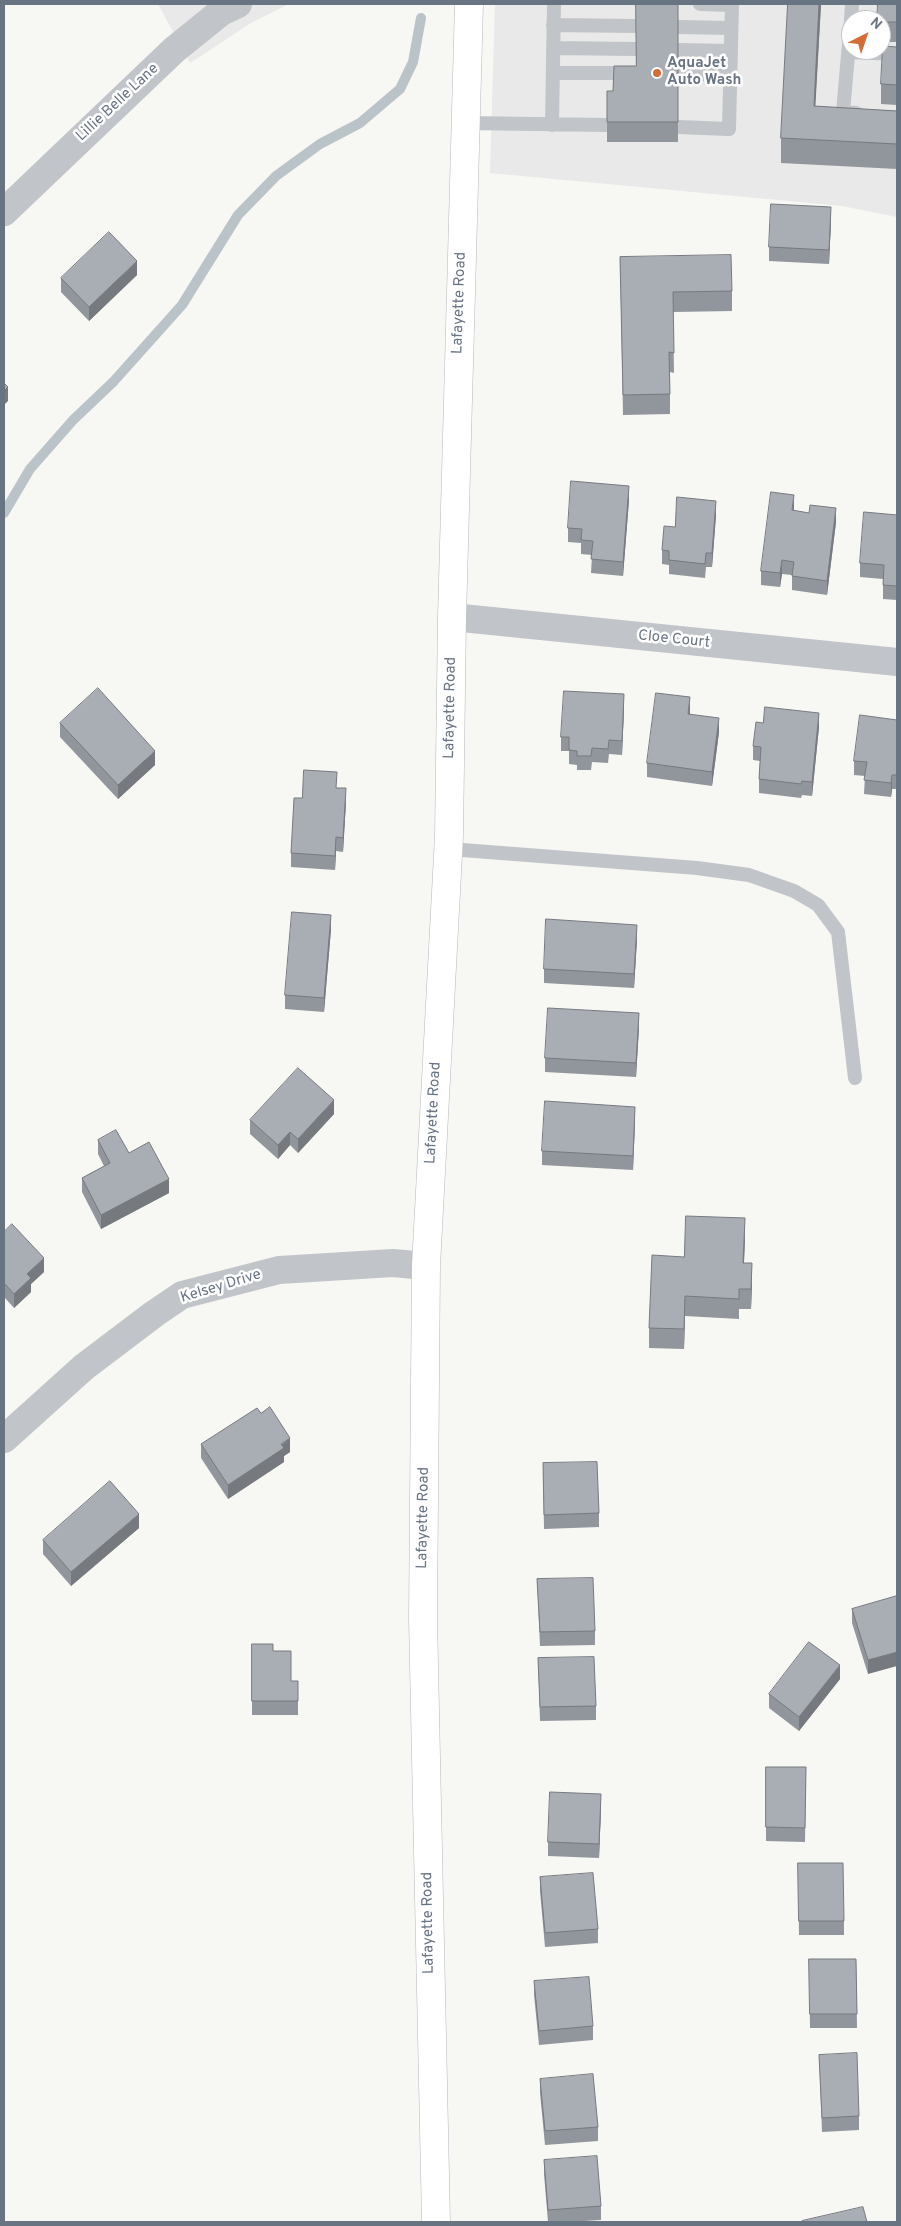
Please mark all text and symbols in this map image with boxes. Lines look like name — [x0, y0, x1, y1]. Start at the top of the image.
north arrow — [841, 10, 891, 60]
text: N — [866, 14, 885, 34]
place label: AquaJet Auto Wash — [667, 55, 741, 90]
street label: Lillie Belle Lane — [73, 60, 163, 146]
marker: AquaJet Auto Wash — [651, 67, 663, 79]
street label: Lafayette Road — [449, 252, 471, 354]
street label: Cloe Court — [637, 627, 711, 653]
street label: Lafayette Road — [441, 657, 461, 759]
street label: Lafayette Road — [422, 1062, 446, 1164]
street label: Kelsey Drive — [179, 1266, 263, 1308]
street label: Lafayette Road — [414, 1467, 434, 1569]
street label: Lafayette Road — [419, 1872, 439, 1974]

